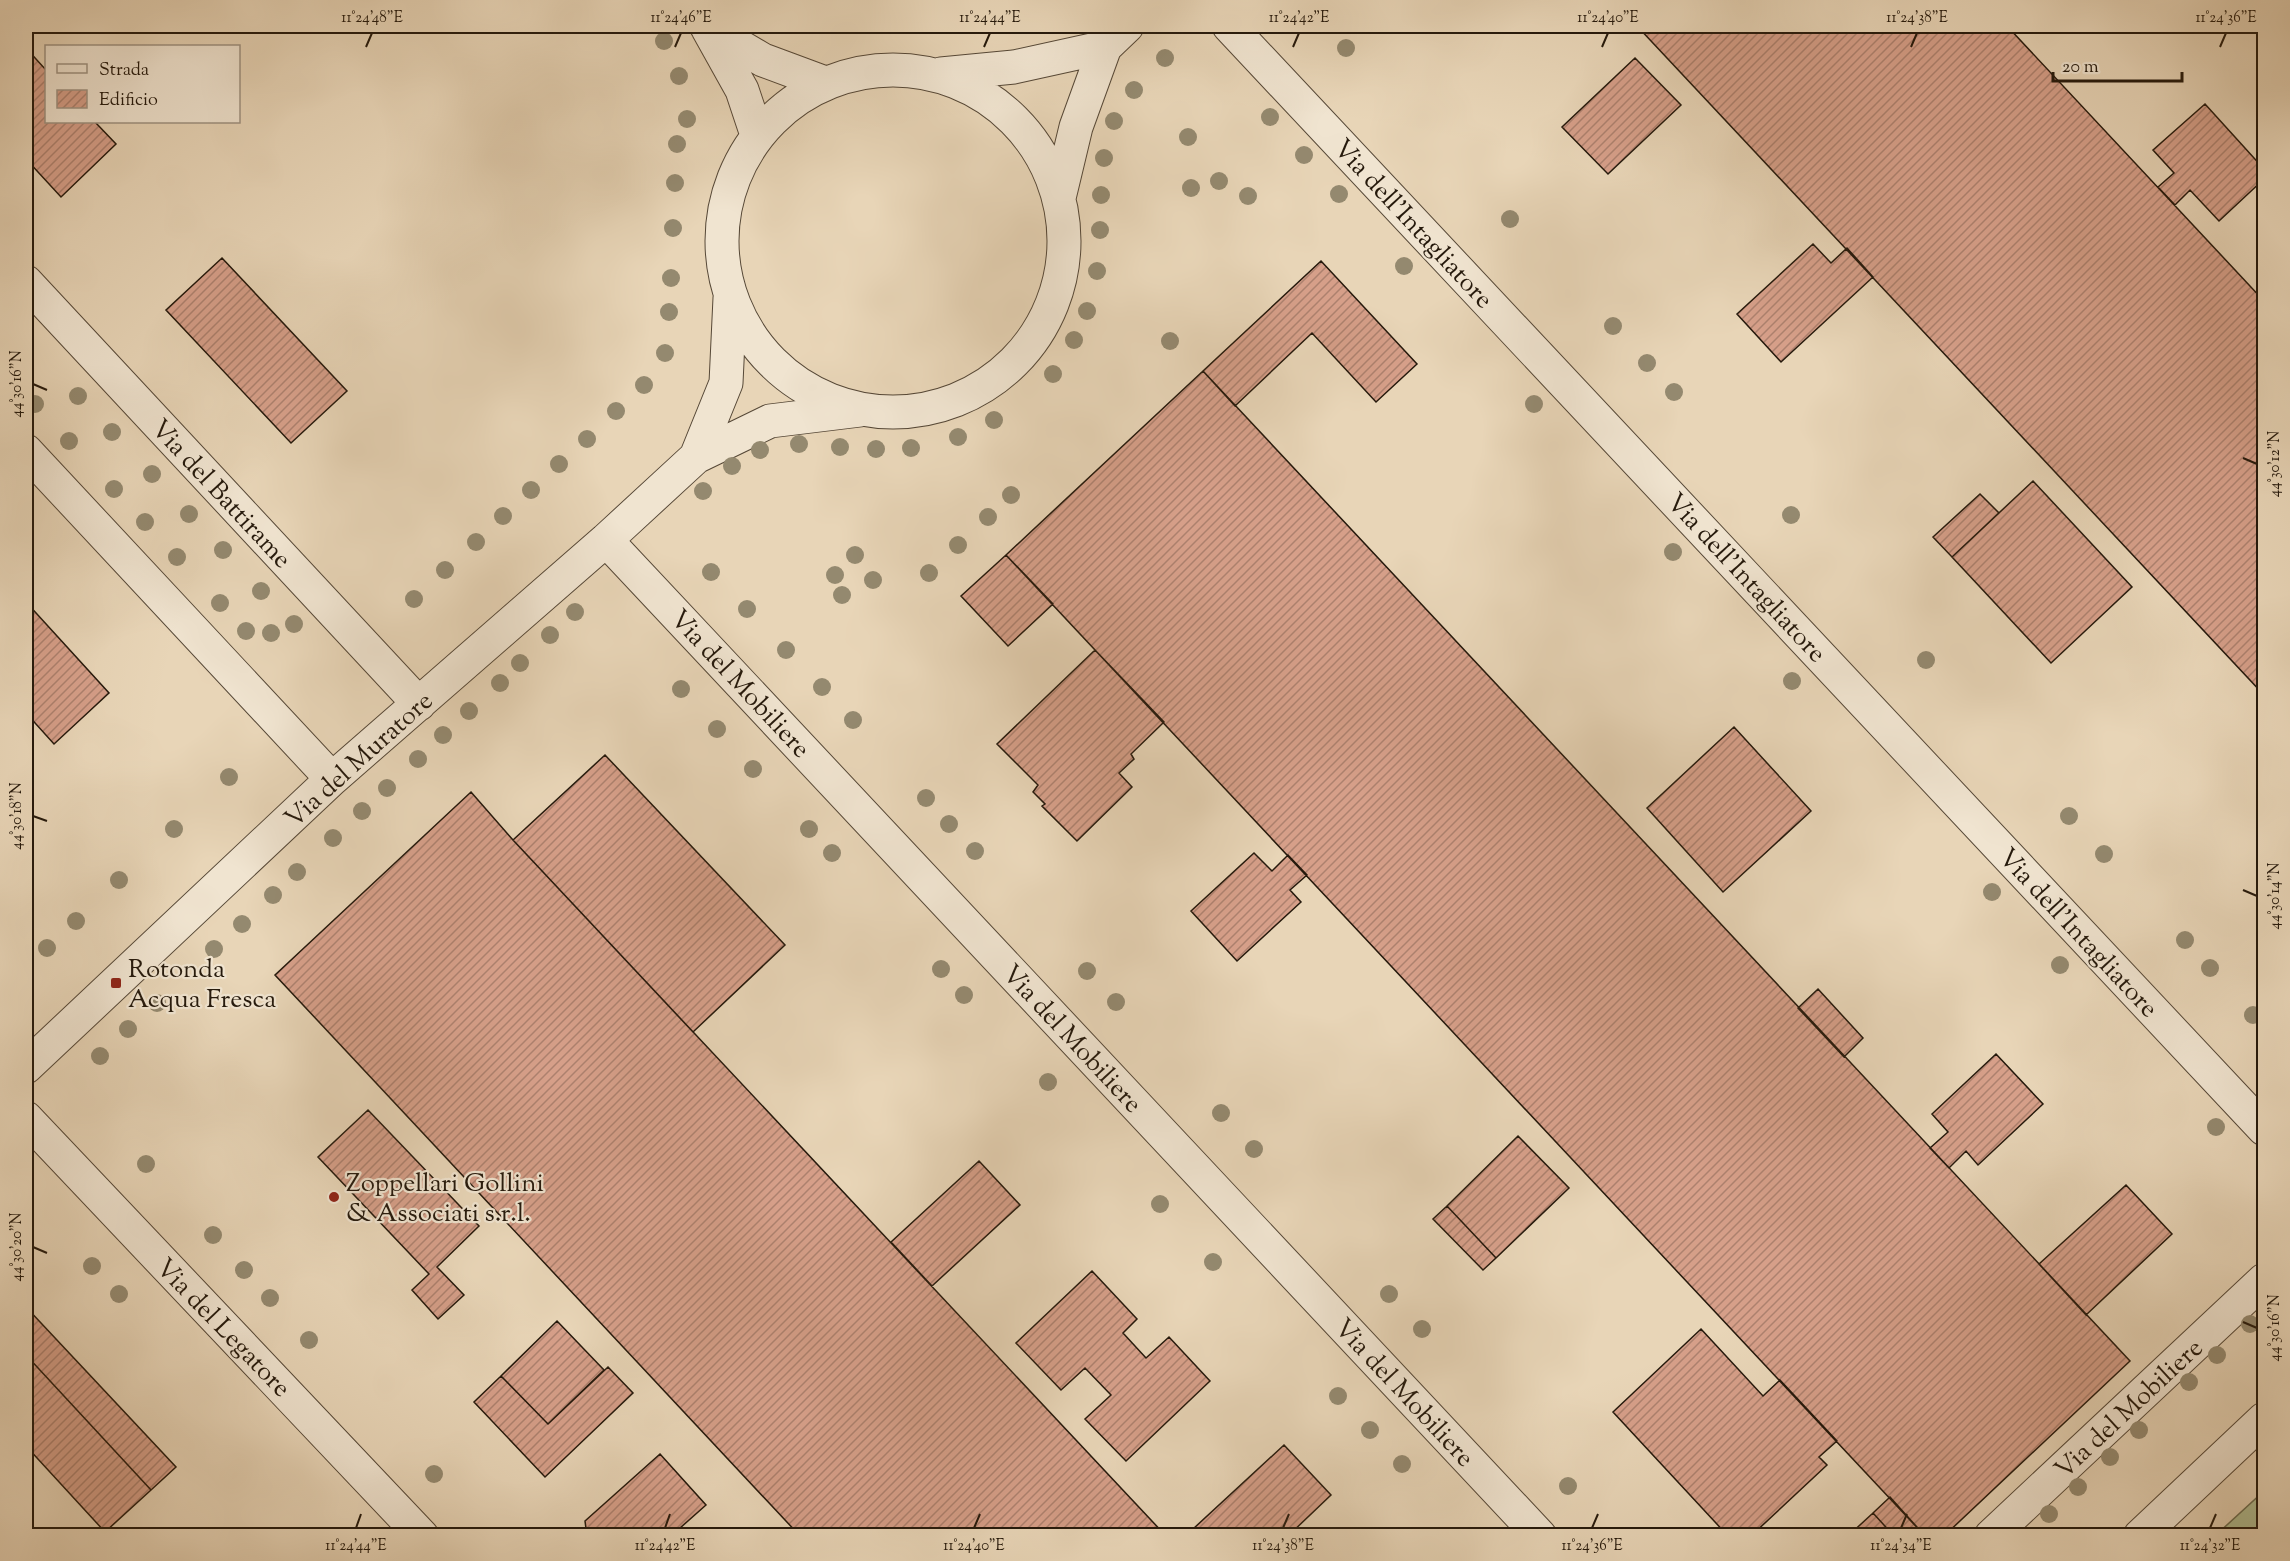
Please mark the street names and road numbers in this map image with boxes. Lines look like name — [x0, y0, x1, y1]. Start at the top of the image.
street label: Via dell'Intagliatore — [1324, 132, 1501, 318]
street label: Via del Battirame — [141, 412, 299, 577]
street label: Via dell'Intagliatore — [1657, 486, 1834, 672]
street label: Via del Mobiliere — [660, 602, 818, 767]
street label: Via del Muratore — [277, 684, 442, 838]
street label: Via dell'Intagliatore — [1989, 841, 2166, 1027]
street label: Via del Mobiliere — [992, 957, 1150, 1122]
street label: Via del Legatore — [146, 1251, 298, 1407]
street label: Via del Mobiliere — [1324, 1311, 1482, 1476]
street label: Via del Mobiliere — [2047, 1331, 2212, 1489]

